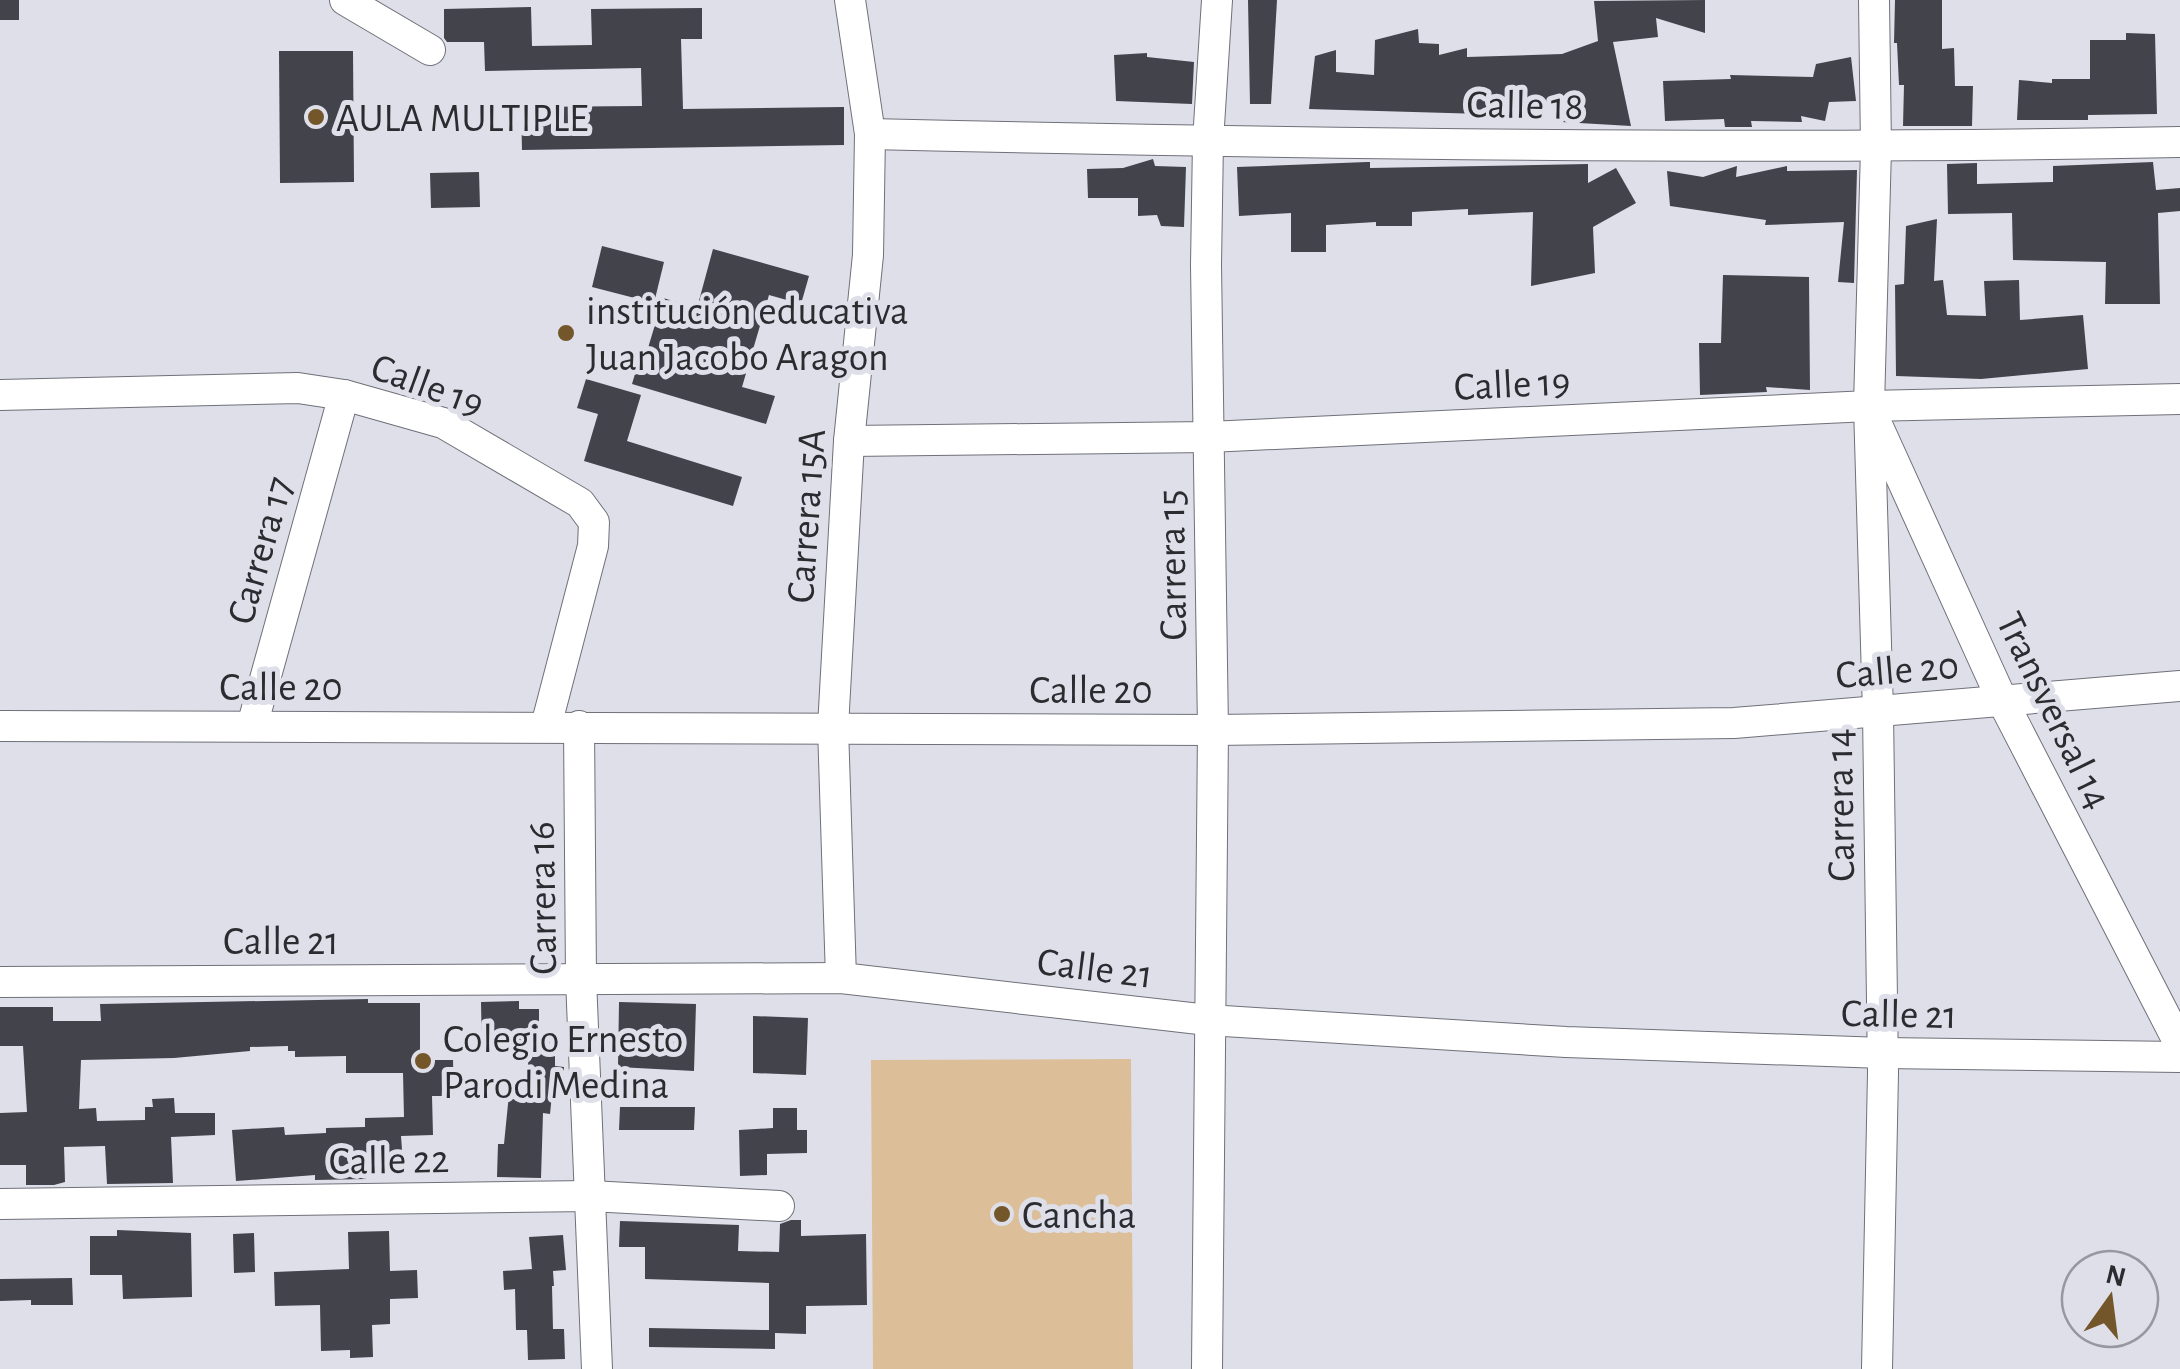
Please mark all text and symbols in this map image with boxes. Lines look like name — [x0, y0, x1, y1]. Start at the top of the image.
street label: Calle 18 — [1466, 85, 1584, 127]
place label: AULA MULTIPLE — [336, 99, 588, 139]
marker: AULA MULTIPLE — [305, 106, 327, 128]
place label: institución educativa Juan Jacobo Aragon — [586, 292, 908, 378]
marker: institución educativa Juan Jacobo Aragon — [555, 322, 577, 344]
street label: Calle 19 — [366, 347, 489, 425]
street label: Calle 19 — [1453, 362, 1571, 408]
street label: Carrera 15A — [781, 428, 833, 604]
street label: Carrera 17 — [221, 472, 301, 629]
street label: Carrera 15 — [1152, 489, 1194, 641]
street label: Transversal 14 — [1988, 606, 2118, 816]
street label: Calle 20 — [1834, 646, 1960, 696]
street label: Calle 20 — [219, 668, 343, 708]
street label: Calle 20 — [1029, 671, 1153, 711]
street label: Carrera 14 — [1820, 728, 1862, 882]
street label: Carrera 16 — [522, 821, 564, 975]
street label: Calle 21 — [223, 922, 339, 962]
street label: Calle 21 — [1035, 942, 1155, 996]
street label: Calle 21 — [1841, 994, 1957, 1036]
place label: Colegio Ernesto Parodi Medina — [443, 1020, 683, 1106]
marker: Colegio Ernesto Parodi Medina — [412, 1050, 434, 1072]
street label: Calle 22 — [328, 1140, 450, 1182]
place label: Cancha — [1022, 1196, 1136, 1236]
marker: Cancha — [991, 1203, 1013, 1225]
north arrow — [2060, 1249, 2160, 1349]
text: N — [2103, 1261, 2128, 1293]

